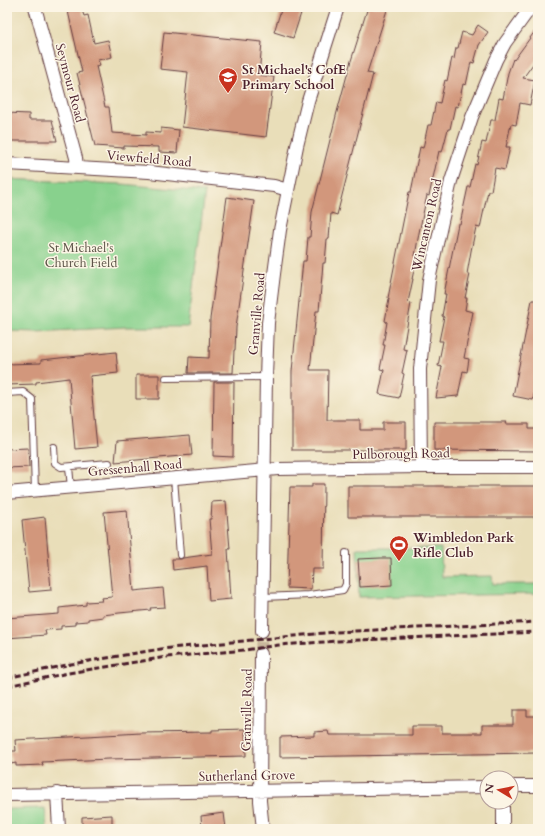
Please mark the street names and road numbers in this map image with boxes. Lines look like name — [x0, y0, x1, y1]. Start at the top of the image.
street label: Seymour Road — [51, 41, 89, 125]
street label: Viewfield Road — [106, 146, 192, 172]
street label: Wincanton Road — [407, 177, 446, 274]
street label: Granville Road — [244, 272, 270, 356]
street label: Pulborough Road — [352, 444, 450, 464]
street label: Gressenhall Road — [87, 455, 183, 481]
street label: Granville Road — [237, 668, 257, 752]
street label: Sutherland Grove — [198, 766, 296, 786]

